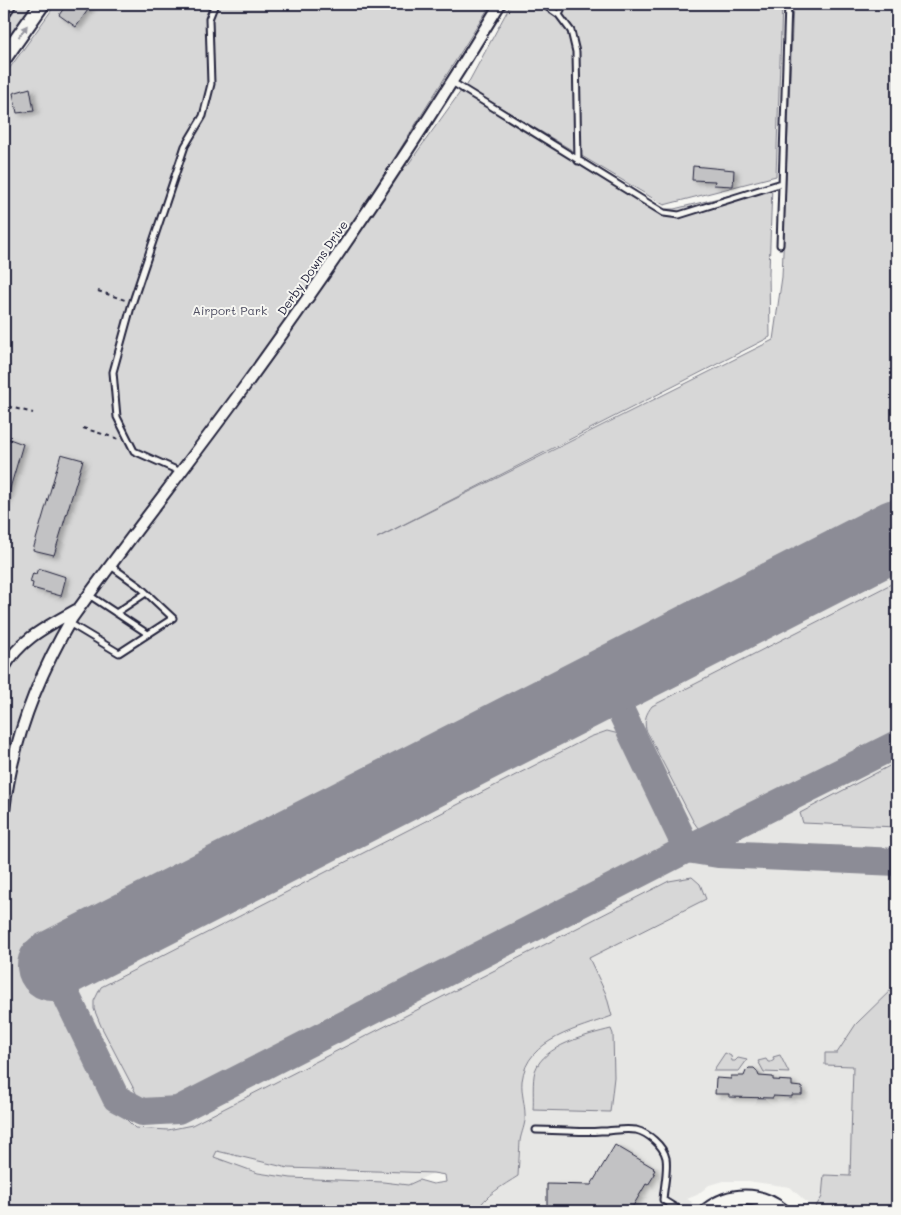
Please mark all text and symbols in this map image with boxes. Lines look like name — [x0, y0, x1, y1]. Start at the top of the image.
one-way arrow — [18, 24, 28, 38]
street label: Derby Downs Drive — [273, 217, 351, 318]
park label: Airport Park — [193, 302, 267, 318]

